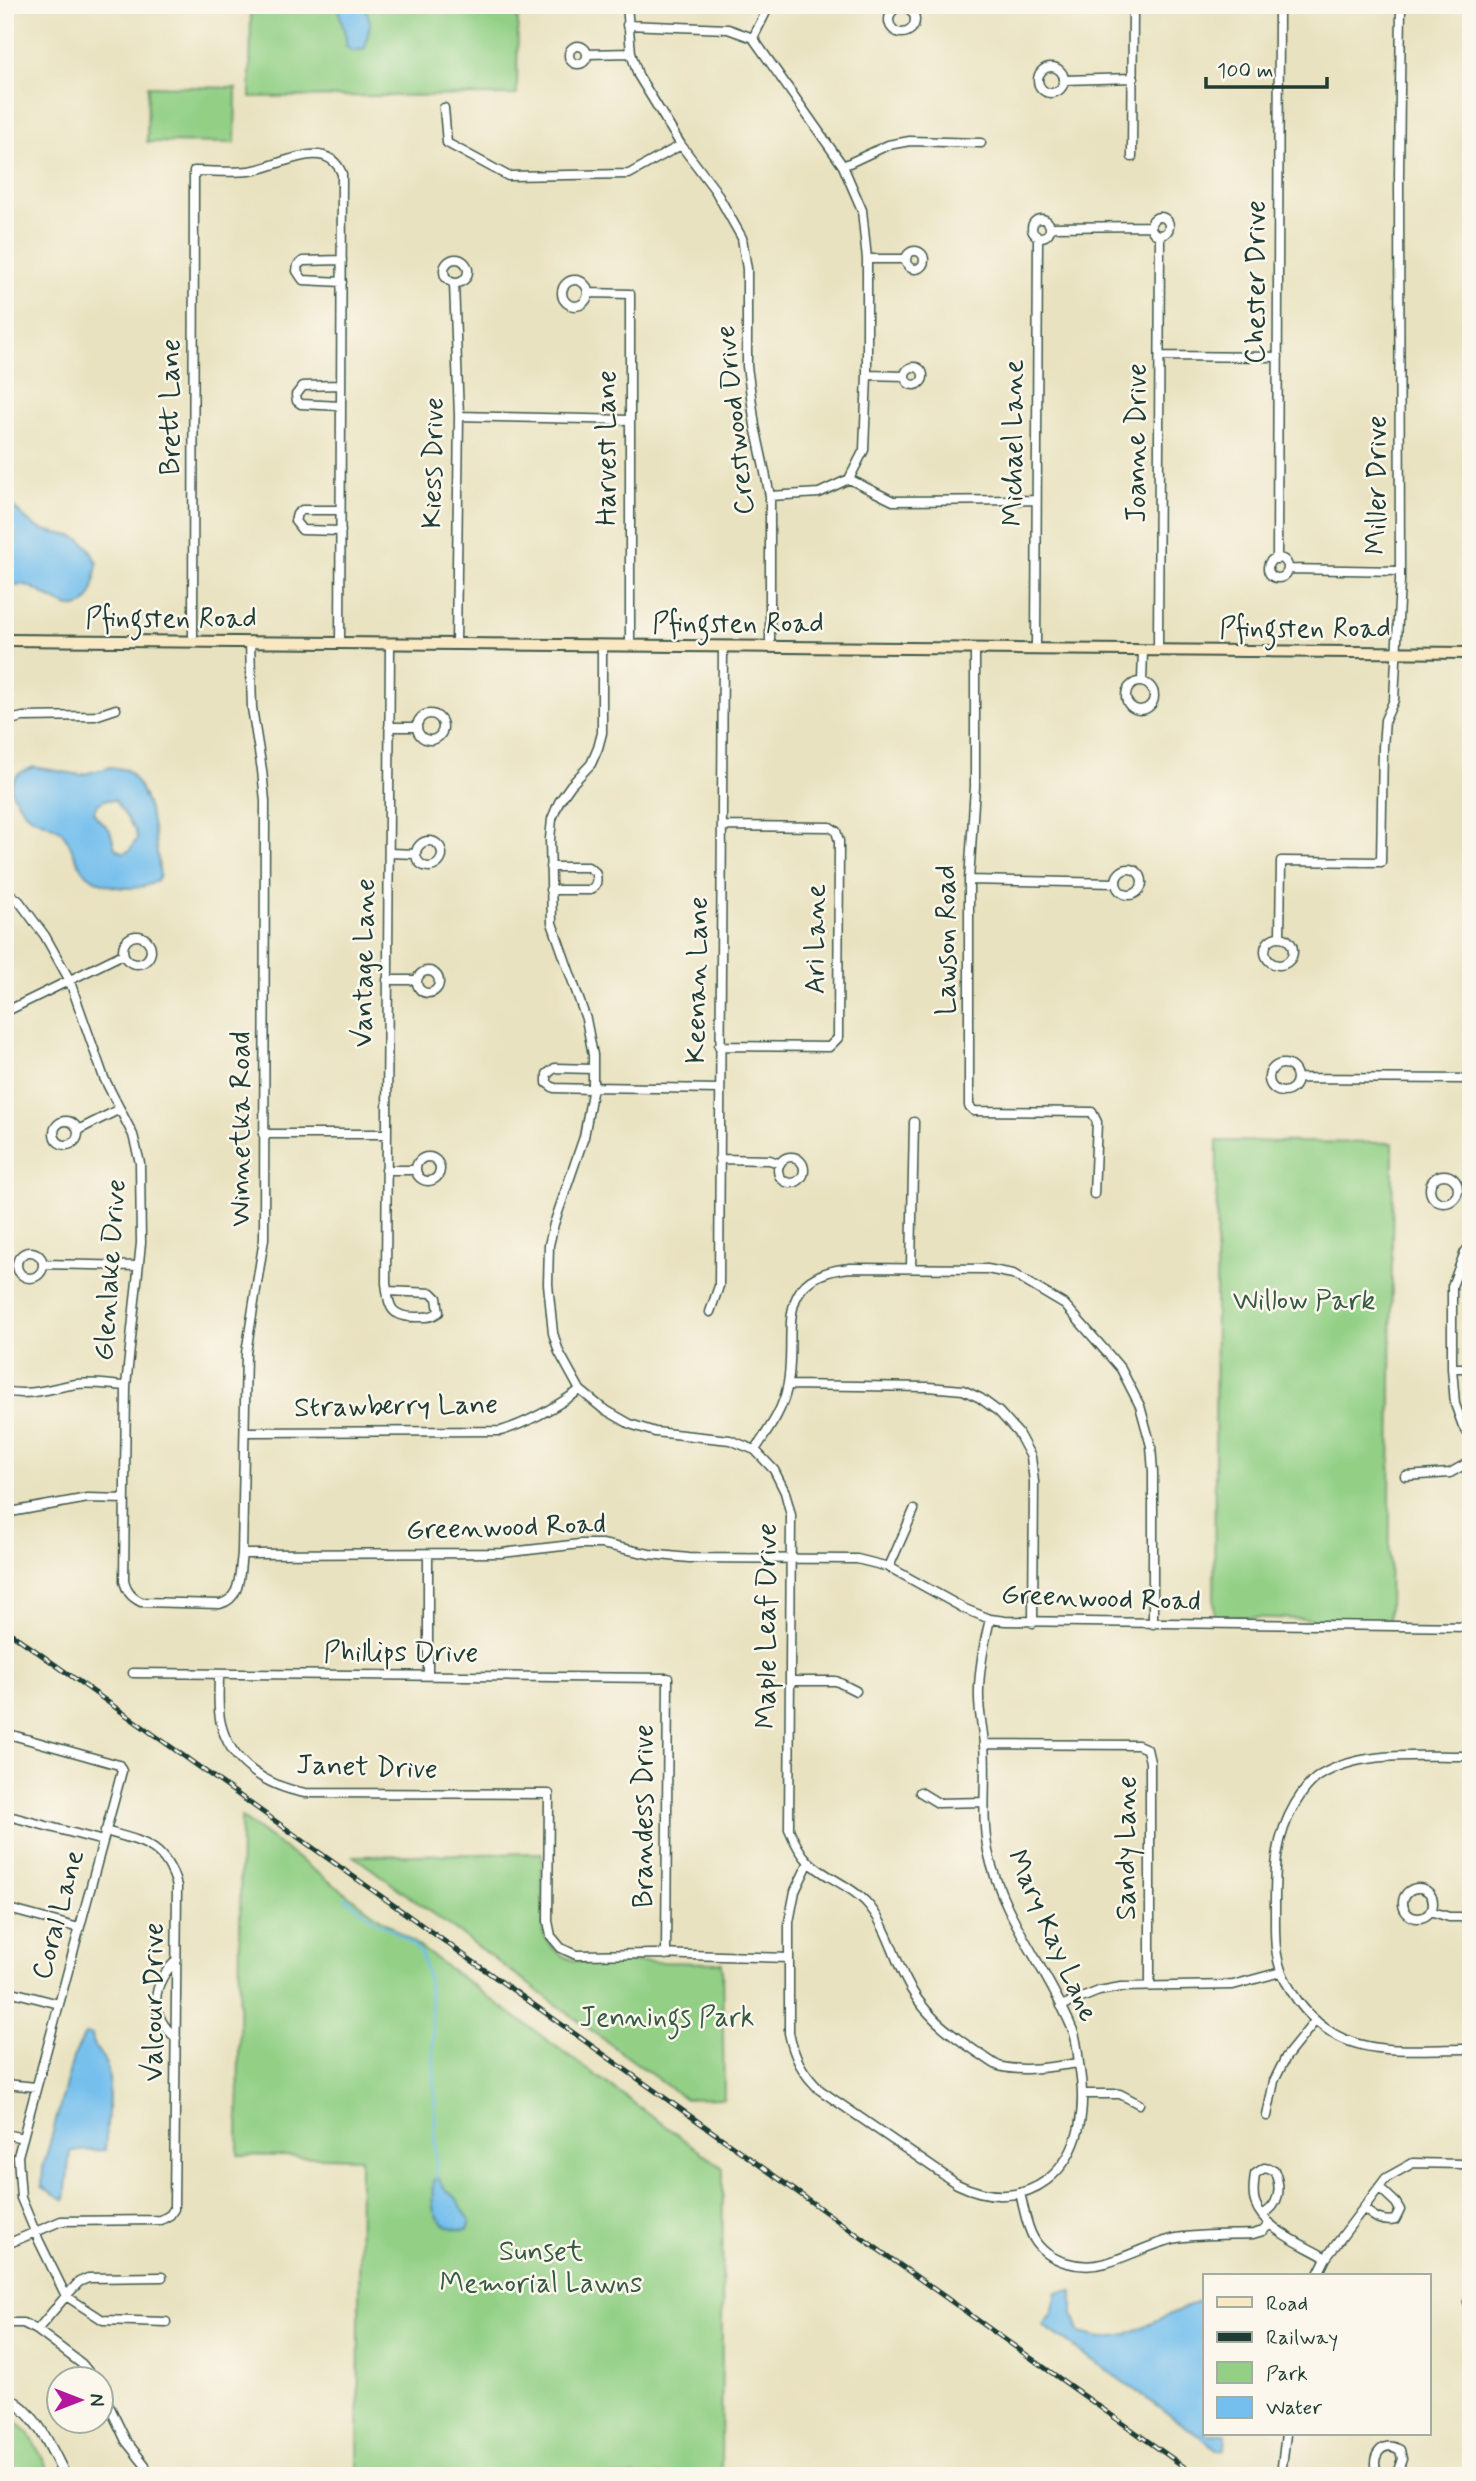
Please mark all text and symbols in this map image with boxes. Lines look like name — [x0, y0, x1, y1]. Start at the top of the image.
scale bar — [1206, 46, 1327, 90]
text: 100 m — [1217, 57, 1273, 85]
street label: Chester Drive — [1238, 200, 1275, 364]
street label: Crestwood Drive — [708, 323, 764, 517]
street label: Brett Lane — [153, 339, 190, 475]
street label: Michael Lane — [996, 360, 1033, 526]
street label: Joanne Drive — [1119, 363, 1156, 523]
street label: Harvest Lane — [589, 370, 626, 526]
street label: Kiess Drive — [414, 397, 454, 529]
street label: Miller Drive — [1359, 415, 1396, 555]
street label: Pfingsten Road — [85, 601, 257, 641]
street label: Pfingsten Road — [652, 606, 824, 646]
street label: Pfingsten Road — [1219, 611, 1391, 651]
street label: Lawson Road — [929, 865, 966, 1015]
street label: Vantage Lane — [345, 878, 385, 1048]
street label: Ari Lane — [798, 884, 835, 994]
street label: Keenan Lane — [678, 896, 718, 1064]
street label: Winnetka Road — [223, 1031, 260, 1227]
street label: Glenlake Drive — [86, 1178, 136, 1362]
park label: Willow Park — [1233, 1283, 1375, 1320]
street label: Strawberry Lane — [294, 1387, 498, 1427]
street label: Greenwood Road — [405, 1506, 607, 1550]
street label: Maple Leaf Drive — [749, 1523, 786, 1729]
street label: Greenwood Road — [1000, 1577, 1202, 1621]
street label: Phillips Drive — [324, 1635, 478, 1672]
street label: Brandess Drive — [626, 1724, 663, 1908]
street label: Janet Drive — [296, 1747, 438, 1789]
street label: Sandy Lane — [1109, 1776, 1146, 1920]
street label: Mary Kay Lane — [998, 1844, 1106, 2028]
street label: Coral Lane — [24, 1846, 94, 1984]
street label: Valcour Drive — [136, 1922, 173, 2082]
park label: Jennings Park — [580, 2000, 755, 2040]
park label: Sunset Memorial Lawns — [440, 2234, 642, 2303]
legend — [1203, 2274, 1430, 2436]
text: Road — [1266, 2290, 1308, 2318]
text: Railway — [1266, 2324, 1338, 2352]
text: Park — [1266, 2360, 1308, 2388]
north arrow — [46, 2366, 116, 2436]
text: N — [83, 2394, 108, 2406]
text: Water — [1266, 2394, 1322, 2422]

